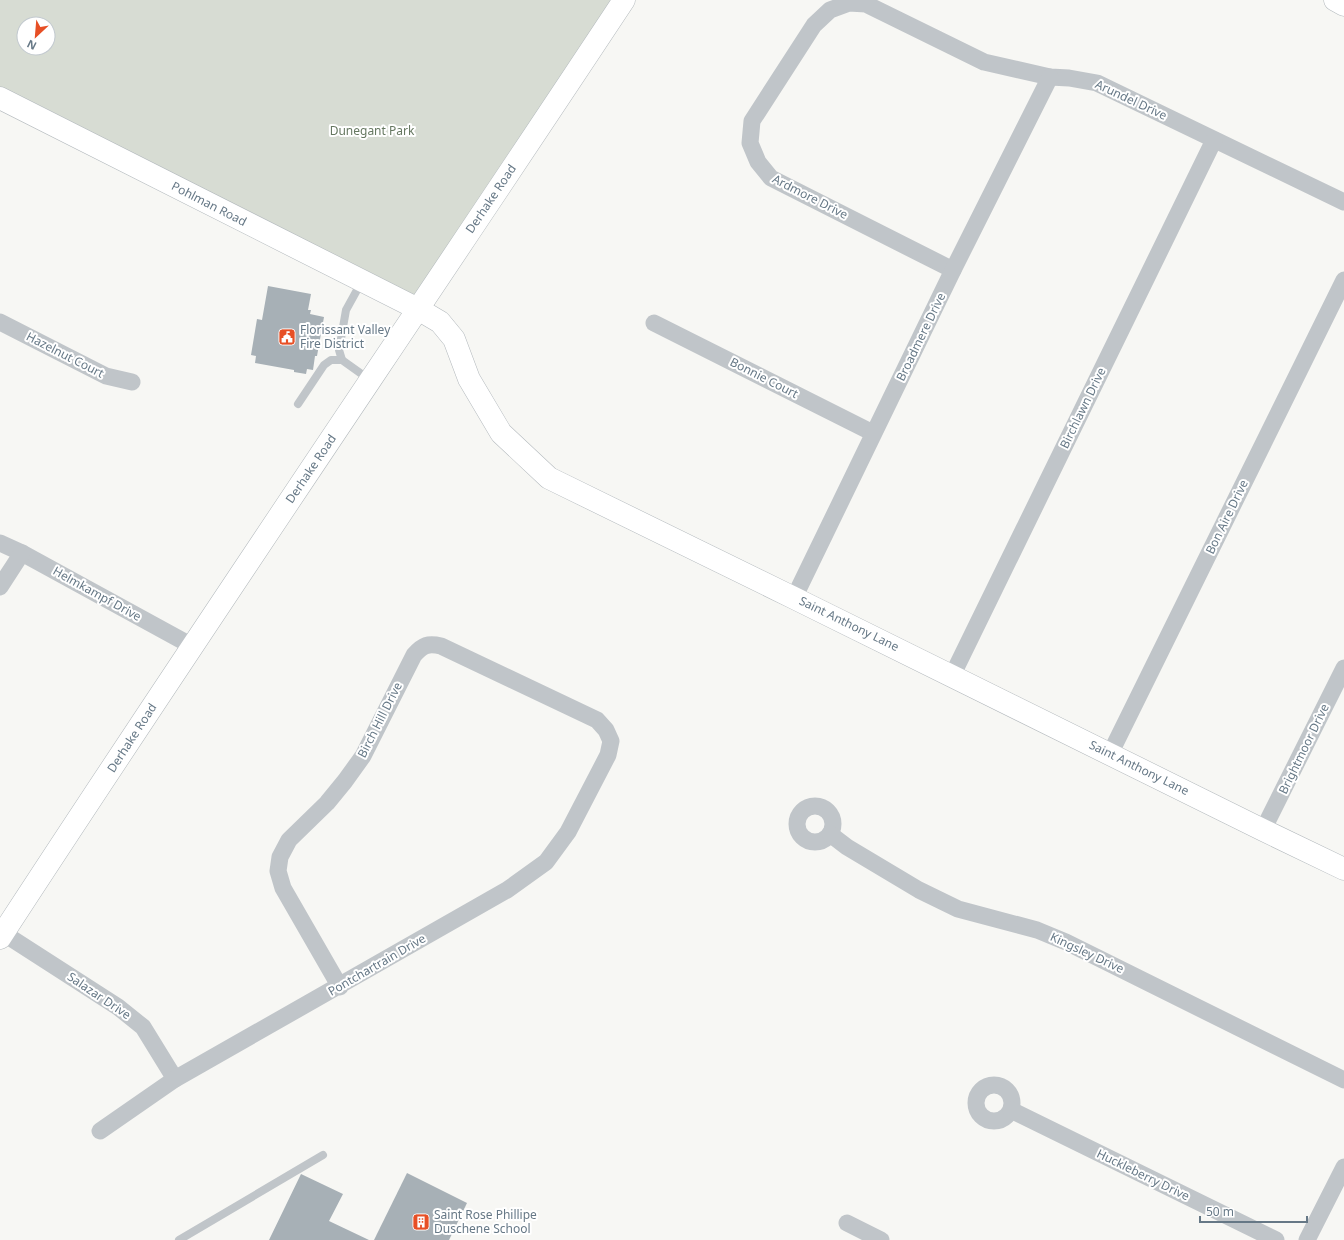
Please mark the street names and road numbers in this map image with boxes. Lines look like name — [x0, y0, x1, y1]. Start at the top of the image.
street label: Arundel Drive — [1092, 75, 1170, 124]
street label: Derhake Road — [461, 161, 520, 237]
street label: Ardmore Drive — [770, 170, 851, 223]
street label: Pohlman Road — [169, 177, 250, 230]
street label: Broadmere Drive — [892, 290, 949, 384]
street label: Hazelnut Court — [24, 328, 108, 382]
street label: Bonnie Court — [727, 353, 802, 402]
street label: Birchlawn Drive — [1056, 364, 1110, 451]
street label: Derhake Road — [281, 431, 340, 507]
street label: Bon Aire Drive — [1201, 477, 1252, 557]
street label: Helmkampf Drive — [50, 562, 145, 625]
street label: Saint Anthony Lane — [796, 592, 902, 655]
street label: Birch Hill Drive — [353, 679, 406, 761]
street label: Derhake Road — [103, 700, 160, 776]
street label: Brightmoor Drive — [1274, 701, 1333, 797]
street label: Saint Anthony Lane — [1086, 736, 1192, 799]
street label: Kingsley Drive — [1048, 928, 1127, 977]
street label: Pontchartrain Drive — [325, 930, 429, 999]
street label: Salazar Drive — [64, 968, 135, 1023]
street label: Huckleberry Drive — [1094, 1145, 1193, 1204]

